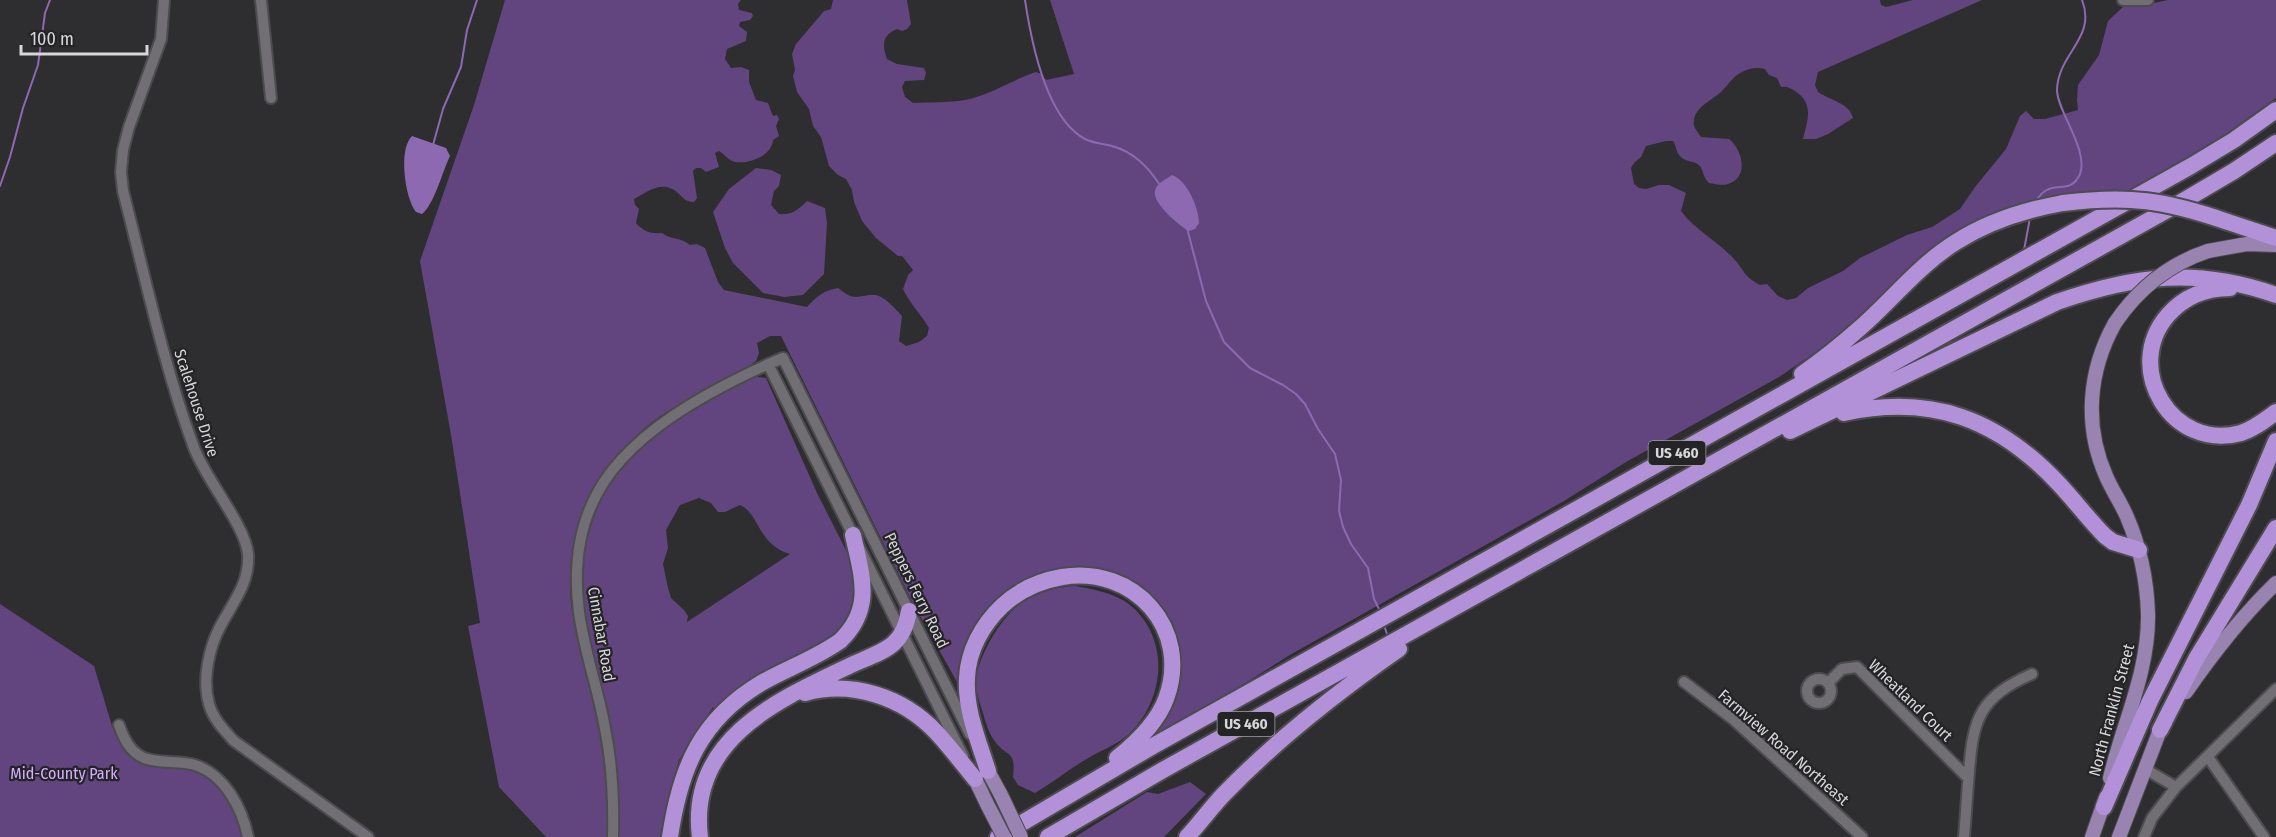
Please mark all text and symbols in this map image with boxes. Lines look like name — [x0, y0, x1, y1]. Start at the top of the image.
scale bar — [21, 18, 147, 56]
text: 100 m — [30, 28, 74, 50]
street label: Scalehouse Drive — [170, 347, 223, 459]
road number: US 460 — [1648, 441, 1706, 465]
street label: Peppers Ferry Road — [880, 529, 953, 651]
street label: Cinnabar Road — [584, 585, 619, 683]
street label: North Franklin Street — [2085, 641, 2138, 778]
street label: Wheatland Court — [1865, 656, 1957, 746]
street label: Farmview Road Northeast — [1714, 685, 1853, 810]
road number: US 460 — [1218, 712, 1274, 736]
park label: Mid-County Park — [10, 764, 118, 783]

